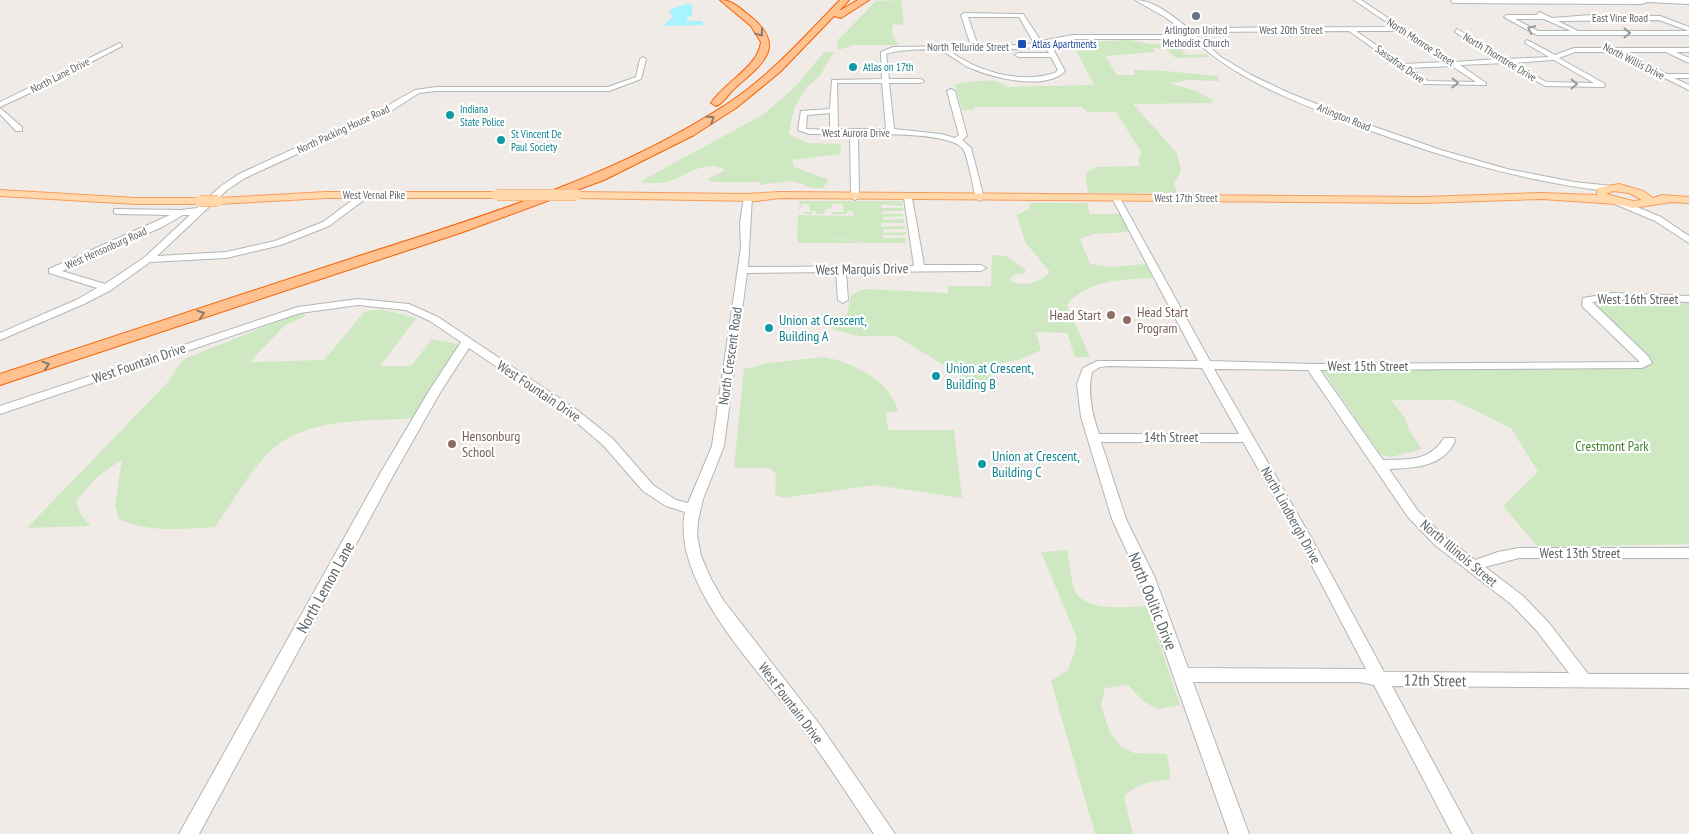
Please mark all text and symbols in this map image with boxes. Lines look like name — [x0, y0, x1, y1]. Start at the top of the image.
marker: Arlington United Methodist Church — [1190, 10, 1202, 22]
street label: East Vine Road — [1592, 11, 1648, 25]
street label: North Monroe Street — [1384, 15, 1458, 69]
place label: Arlington United Methodist Church — [1163, 23, 1230, 50]
street label: West 20th Street — [1259, 23, 1323, 37]
one-way arrow — [1527, 25, 1536, 35]
one-way arrow — [754, 27, 763, 36]
one-way arrow — [1624, 28, 1631, 38]
street label: North Thorntree Drive — [1461, 29, 1540, 85]
place label: Atlas Apartments — [1032, 37, 1097, 51]
marker: Atlas Apartments — [1016, 38, 1028, 50]
street label: North Willis Drive — [1601, 39, 1668, 83]
street label: North Telluride Street — [927, 40, 1009, 54]
street label: Sassafras Drive — [1373, 42, 1428, 86]
street label: North Lane Drive — [28, 54, 92, 96]
place label: Atlas on 17th — [863, 60, 914, 74]
marker: Atlas on 17th — [847, 61, 859, 73]
one-way arrow — [1452, 78, 1459, 88]
one-way arrow — [1570, 79, 1578, 89]
street label: Arlington Road — [1315, 100, 1373, 134]
street label: North Packing House Road — [295, 101, 392, 157]
place label: Indiana State Police — [460, 102, 505, 129]
marker: Indiana State Police — [444, 109, 456, 121]
one-way arrow — [706, 116, 715, 126]
street label: West Aurora Drive — [822, 126, 890, 140]
place label: St Vincent De Paul Society — [511, 127, 562, 154]
marker: St Vincent De Paul Society — [495, 134, 507, 146]
street label: West Vernal Pike — [343, 188, 406, 202]
street label: West 17th Street — [1154, 191, 1218, 205]
street label: West Hensonburg Road — [63, 224, 149, 272]
street label: West Marquis Drive — [815, 259, 909, 279]
street label: West 16th Street — [1598, 290, 1679, 308]
place label: Head Start Program — [1137, 303, 1189, 337]
street label: North Crescent Road — [714, 306, 746, 406]
place label: Head Start — [1050, 306, 1101, 324]
one-way arrow — [196, 309, 204, 319]
marker: Head Start — [1105, 309, 1117, 321]
place label: Union at Crescent, Building A — [779, 311, 867, 345]
marker: Head Start Program — [1121, 314, 1133, 326]
marker: Union at Crescent, Building A — [763, 322, 775, 334]
street label: West Fountain Drive — [90, 339, 188, 387]
street label: West Fountain Drive — [494, 356, 585, 426]
street label: West 15th Street — [1328, 357, 1409, 375]
place label: Union at Crescent, Building B — [946, 359, 1034, 393]
one-way arrow — [42, 361, 50, 371]
marker: Union at Crescent, Building B — [930, 370, 942, 382]
place label: Hensonburg School — [462, 427, 520, 461]
street label: 14th Street — [1144, 428, 1198, 446]
park label: Crestmont Park — [1575, 437, 1649, 455]
marker: Hensonburg School — [446, 438, 458, 450]
place label: Union at Crescent, Building C — [992, 447, 1080, 481]
marker: Union at Crescent, Building C — [976, 458, 988, 470]
street label: North Lindbergh Drive — [1257, 463, 1325, 567]
street label: North Illinois Street — [1417, 515, 1501, 591]
street label: North Lemon Lane — [292, 538, 358, 636]
street label: West 13th Street — [1540, 544, 1621, 562]
street label: North Oolitic Drive — [1124, 549, 1182, 653]
street label: West Fountain Drive — [755, 659, 828, 747]
street label: 12th Street — [1404, 669, 1467, 691]

